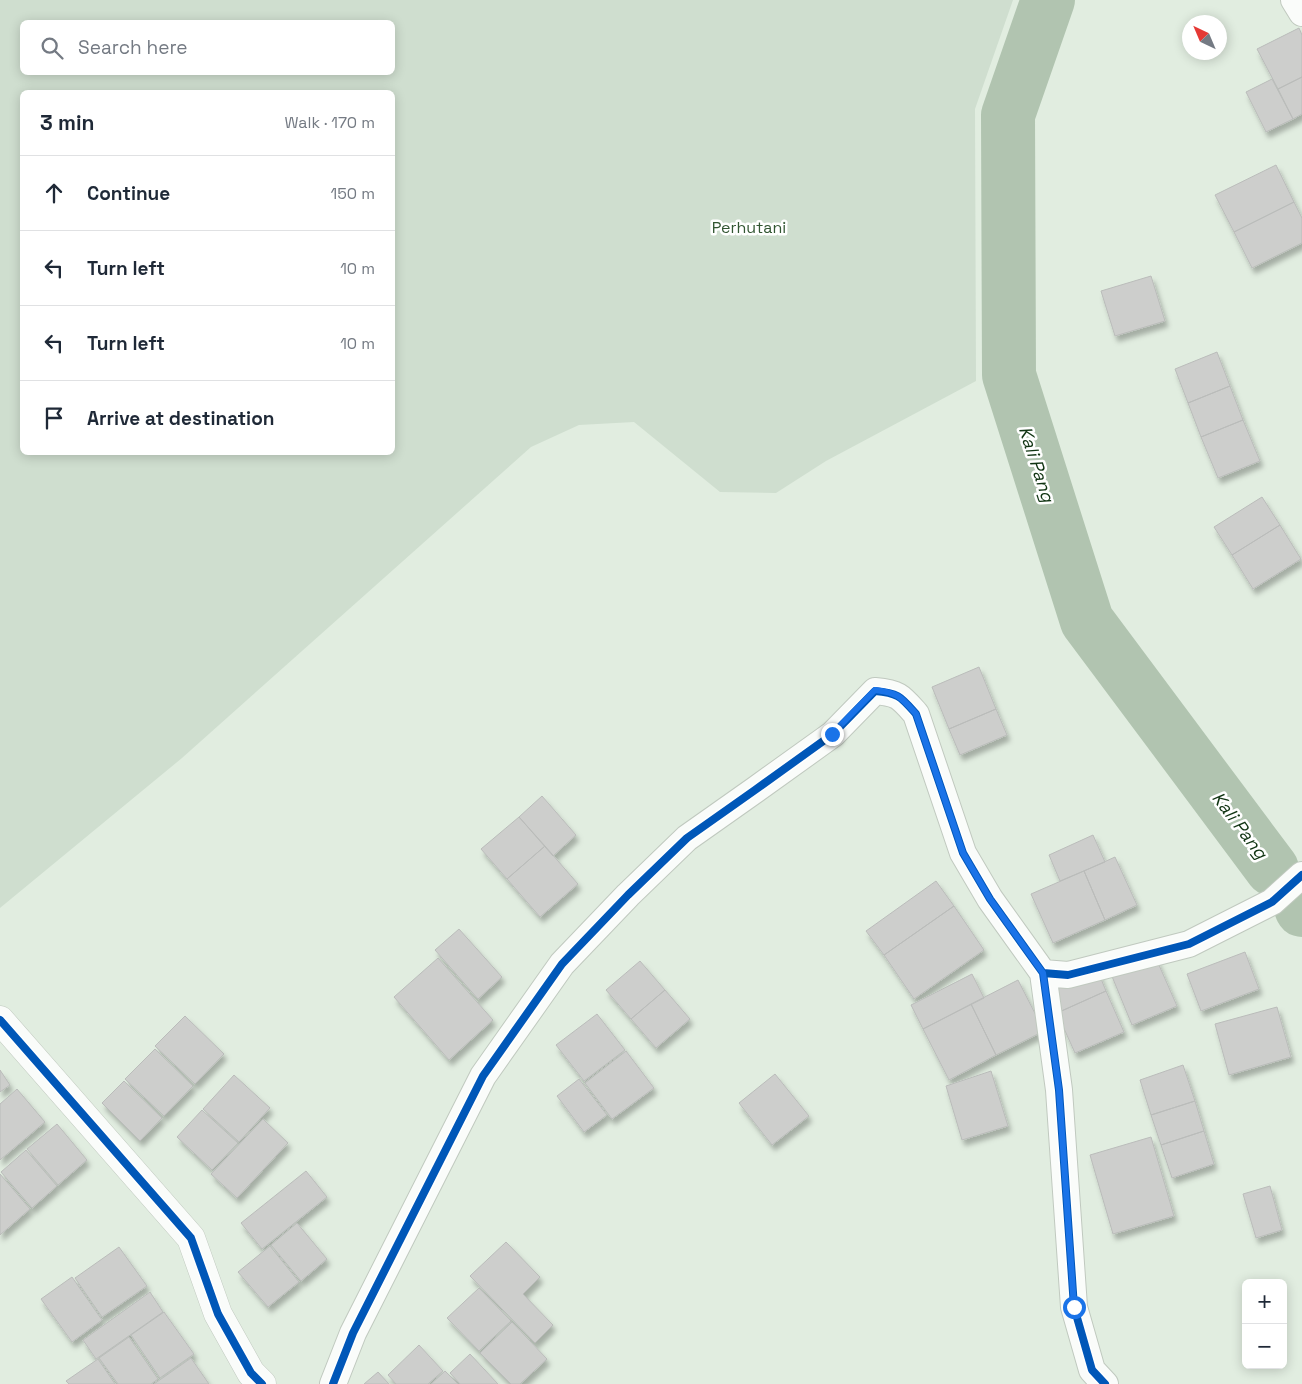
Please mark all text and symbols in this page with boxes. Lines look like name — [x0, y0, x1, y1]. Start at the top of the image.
north arrow — [1182, 15, 1227, 60]
search box — [20, 20, 395, 75]
icon: search — [38, 34, 66, 62]
text: Search here — [78, 35, 188, 60]
text: 3 min — [40, 109, 95, 136]
text: Walk · 170 m — [285, 112, 375, 133]
icon: ahead — [40, 179, 68, 207]
text: Continue — [87, 181, 170, 206]
text: 150 m — [331, 183, 375, 204]
park label: Perhutani — [712, 217, 786, 238]
icon: left — [40, 254, 68, 282]
text: Turn left — [87, 256, 165, 281]
text: 10 m — [340, 258, 375, 279]
icon: left — [40, 329, 68, 357]
text: Turn left — [87, 331, 165, 356]
text: 10 m — [340, 333, 375, 354]
icon: arrive — [40, 404, 68, 432]
text: Arrive at destination — [87, 406, 275, 431]
water label: Kali Pang — [1014, 423, 1060, 506]
route end — [821, 723, 844, 746]
water label: Kali Pang — [1207, 787, 1274, 864]
map controls — [1242, 1279, 1287, 1369]
button: + — [1242, 1279, 1287, 1324]
route start — [1063, 1296, 1086, 1319]
button: − — [1242, 1324, 1287, 1369]

